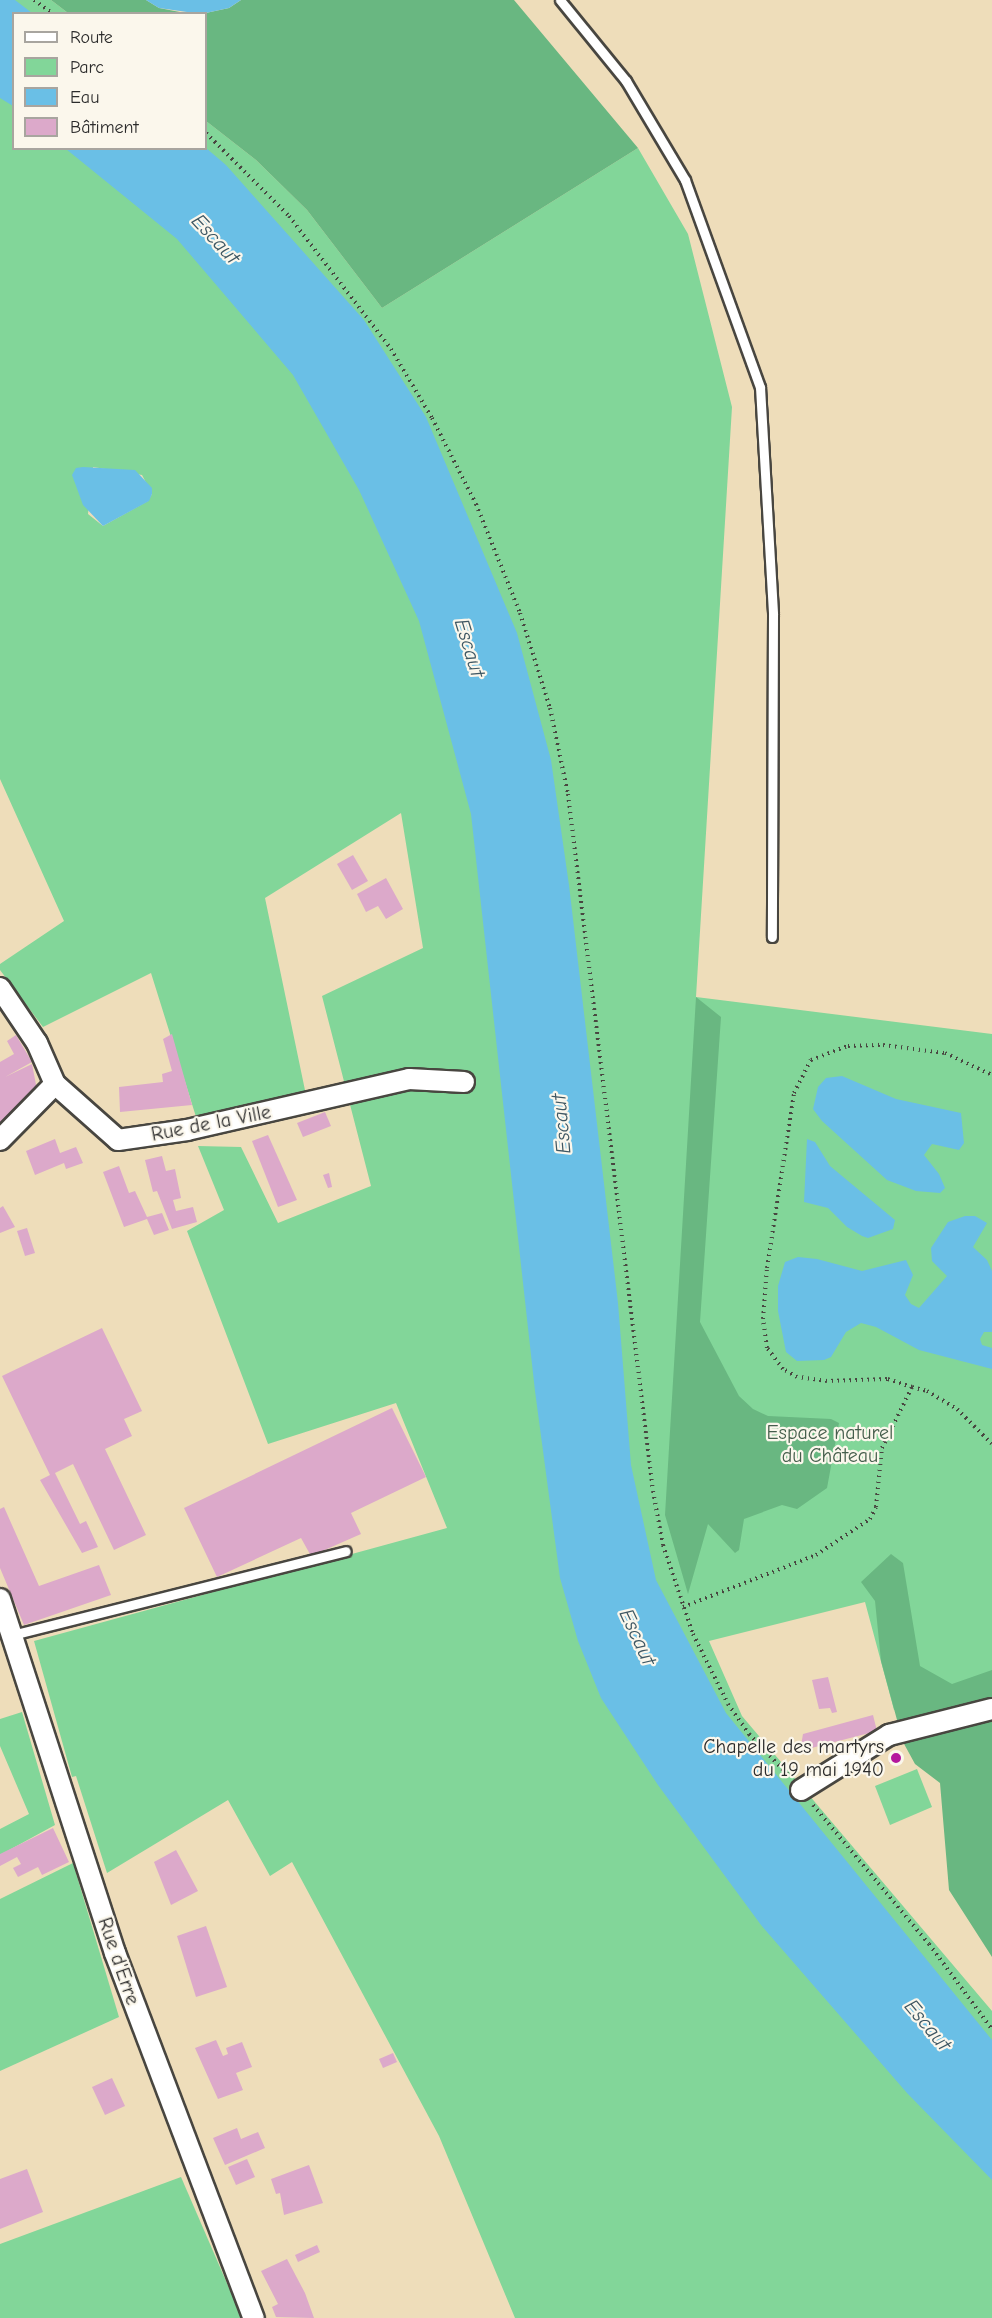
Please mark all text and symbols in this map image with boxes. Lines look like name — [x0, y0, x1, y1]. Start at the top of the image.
legend — [12, 12, 207, 150]
text: Route — [70, 27, 113, 48]
text: Parc — [70, 57, 104, 78]
text: Eau — [70, 87, 99, 108]
text: Bâtiment — [70, 117, 139, 138]
water label: Escaut — [186, 208, 246, 270]
water label: Escaut — [449, 616, 491, 680]
water label: Escaut — [546, 1093, 576, 1155]
street label: Rue de la Ville — [149, 1100, 273, 1146]
park label: Espace naturel du Château — [767, 1421, 893, 1468]
water label: Escaut — [614, 1604, 662, 1670]
place label: Chapelle des martyrs du 19 mai 1940 — [703, 1734, 884, 1781]
marker: Chapelle des martyrs du 19 mai 1940 — [889, 1751, 903, 1765]
street label: Rue d'Erre — [93, 1914, 145, 2008]
water label: Escaut — [899, 1994, 957, 2056]

